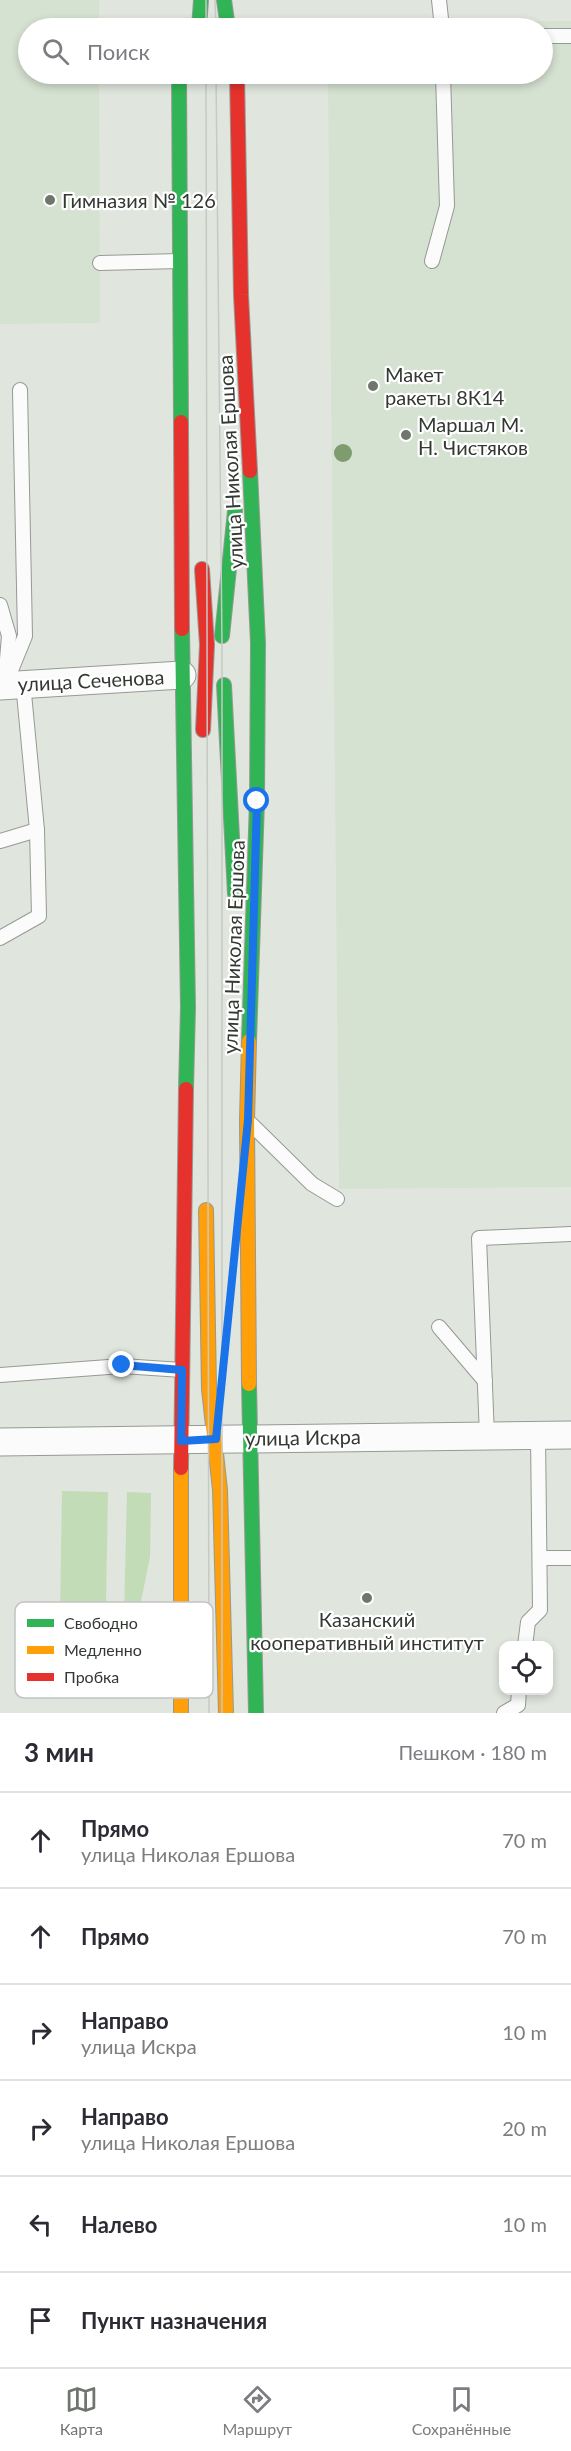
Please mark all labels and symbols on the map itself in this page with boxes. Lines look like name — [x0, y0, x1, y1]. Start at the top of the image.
place label: Гимназия № 126 — [62, 188, 216, 212]
marker: Гимназия № 126 — [43, 193, 57, 207]
street label: улица Николая Ершова — [212, 354, 248, 570]
place label: Макет ракеты 8К14 — [385, 362, 505, 409]
marker: Макет ракеты 8К14 — [366, 379, 380, 393]
place label: Маршал М. Н. Чистяков — [418, 412, 528, 459]
marker: Маршал М. Н. Чистяков — [399, 428, 413, 442]
street label: улица Сеченова — [17, 664, 165, 696]
route start — [243, 787, 269, 813]
street label: улица Николая Ершова — [217, 840, 249, 1054]
route end — [108, 1351, 134, 1377]
street label: улица Искра — [245, 1424, 361, 1450]
marker: Казанский кооперативный институт — [360, 1591, 374, 1605]
legend — [15, 1602, 213, 1698]
place label: Казанский кооперативный институт — [250, 1607, 484, 1654]
text: Свободно — [64, 1613, 138, 1632]
text: Медленно — [64, 1640, 142, 1659]
text: Пробка — [64, 1667, 119, 1686]

